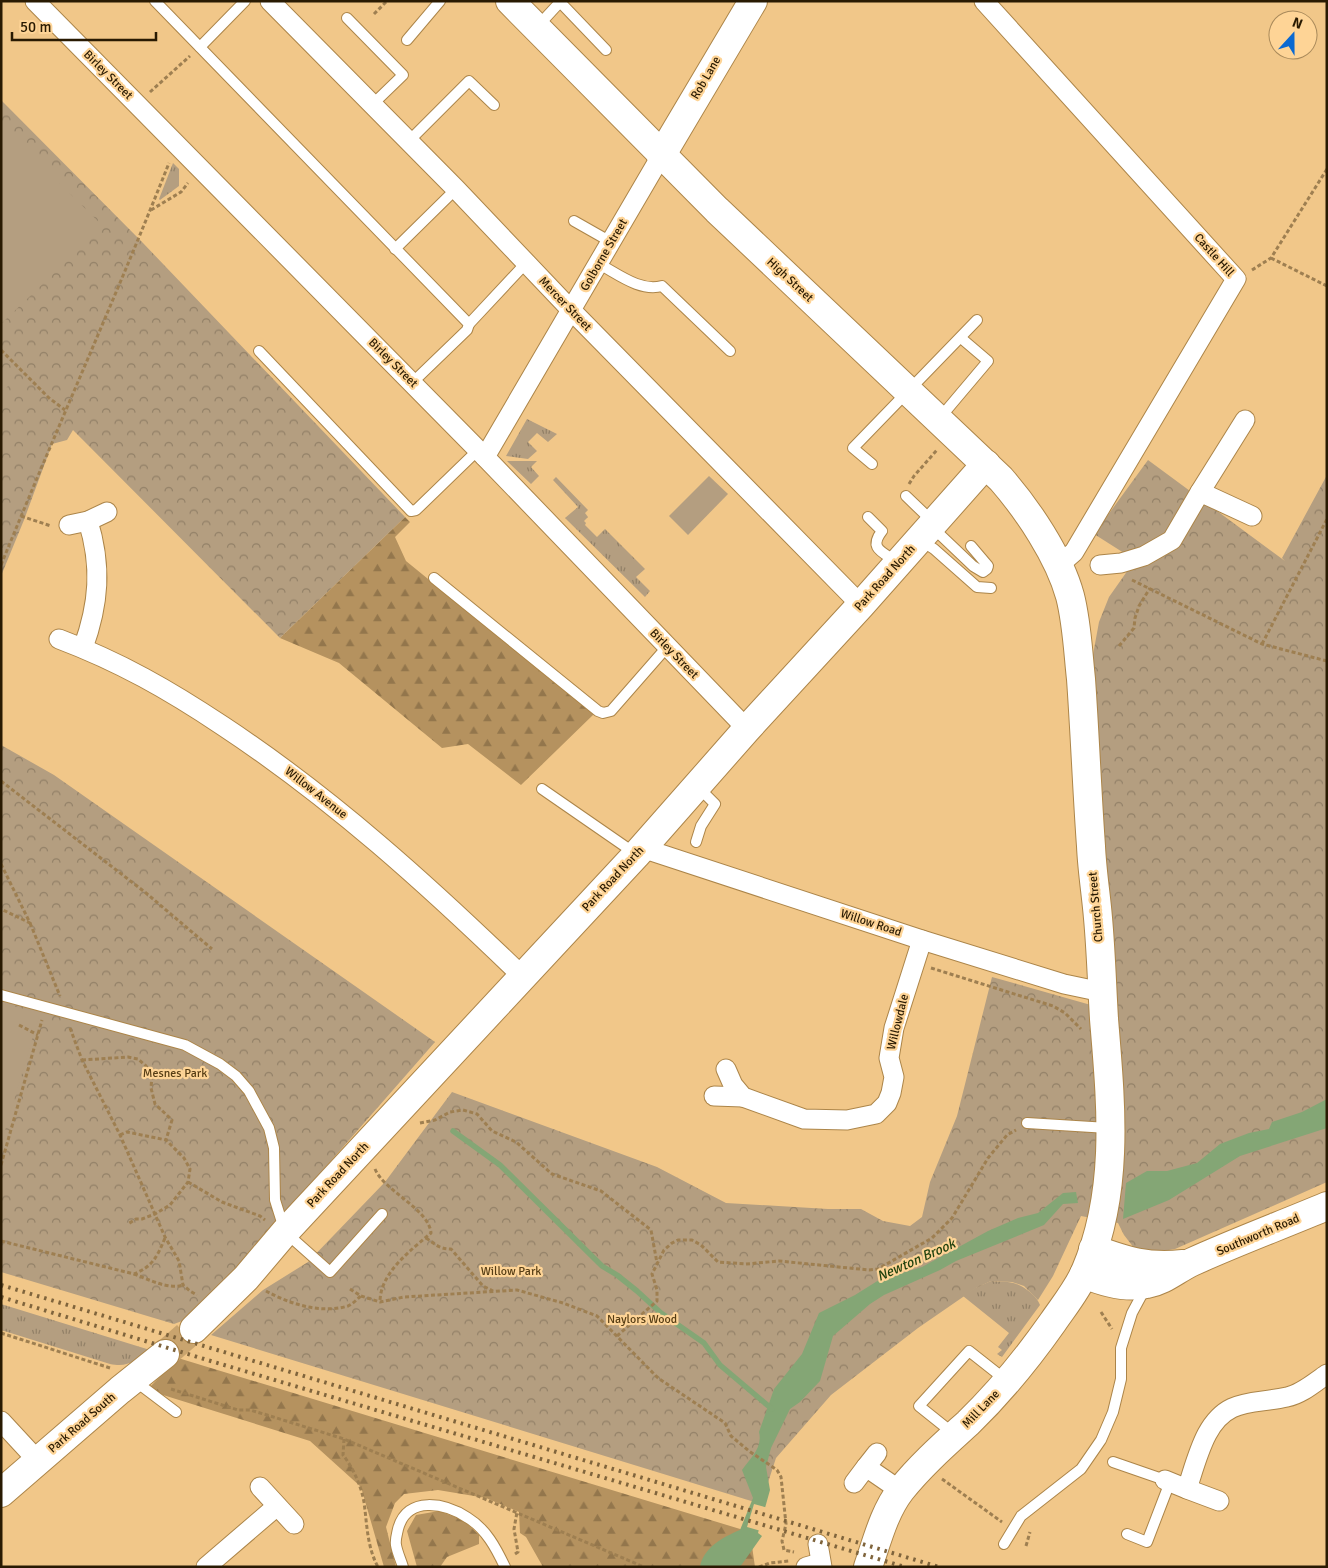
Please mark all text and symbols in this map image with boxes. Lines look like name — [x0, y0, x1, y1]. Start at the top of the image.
scale bar — [12, 10, 156, 42]
north arrow — [1268, 10, 1318, 60]
text: N — [1290, 14, 1305, 33]
text: 50 m — [20, 18, 51, 36]
street label: Birley Street — [80, 47, 136, 103]
street label: Rob Lane — [688, 54, 724, 102]
street label: Golborne Street — [577, 216, 631, 294]
street label: Castle Hill — [1191, 230, 1238, 280]
street label: High Street — [764, 255, 816, 305]
street label: Mercer Street — [535, 274, 595, 334]
street label: Birley Street — [365, 335, 421, 391]
street label: Park Road North — [851, 542, 919, 614]
street label: Birley Street — [646, 626, 702, 682]
street label: Willow Avenue — [282, 764, 350, 822]
street label: Park Road North — [579, 843, 647, 915]
street label: Church Street — [1085, 871, 1107, 943]
street label: Willow Road — [839, 906, 903, 940]
street label: Willowdale — [884, 993, 912, 1051]
park label: Mesnes Park — [143, 1066, 207, 1081]
street label: Park Road North — [304, 1139, 372, 1211]
street label: Southworth Road — [1214, 1211, 1302, 1259]
water label: Newton Brook — [874, 1234, 960, 1285]
park label: Willow Park — [481, 1264, 541, 1279]
park label: Naylors Wood — [607, 1312, 677, 1327]
street label: Mill Lane — [959, 1387, 1003, 1431]
street label: Park Road South — [45, 1390, 119, 1456]

